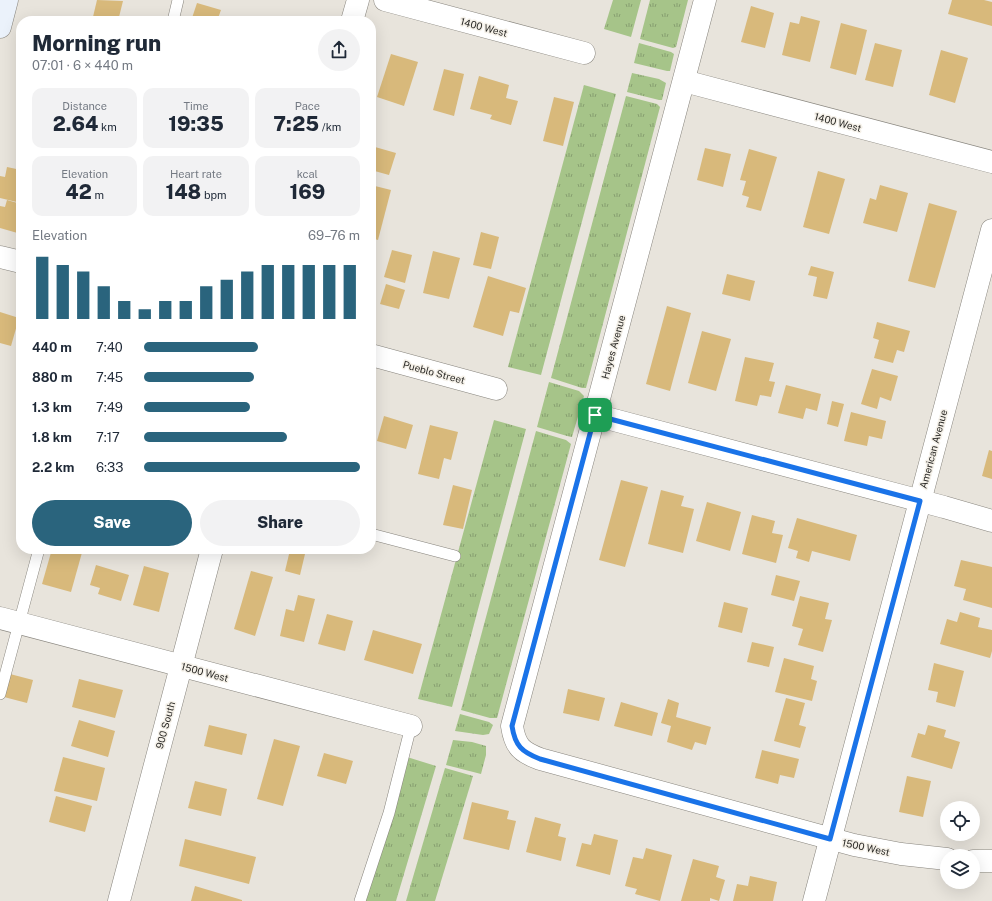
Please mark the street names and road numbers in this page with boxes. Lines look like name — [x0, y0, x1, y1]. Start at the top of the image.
street label: 1400 West — [459, 15, 509, 39]
street label: 1400 West — [813, 110, 863, 134]
street label: Hayes Avenue — [599, 313, 627, 380]
street label: Pueblo Street — [402, 358, 466, 386]
street label: American Avenue — [917, 408, 949, 490]
street label: 1500 West — [180, 660, 230, 684]
street label: 900 South — [153, 700, 177, 750]
street label: 1500 West — [841, 836, 891, 858]

